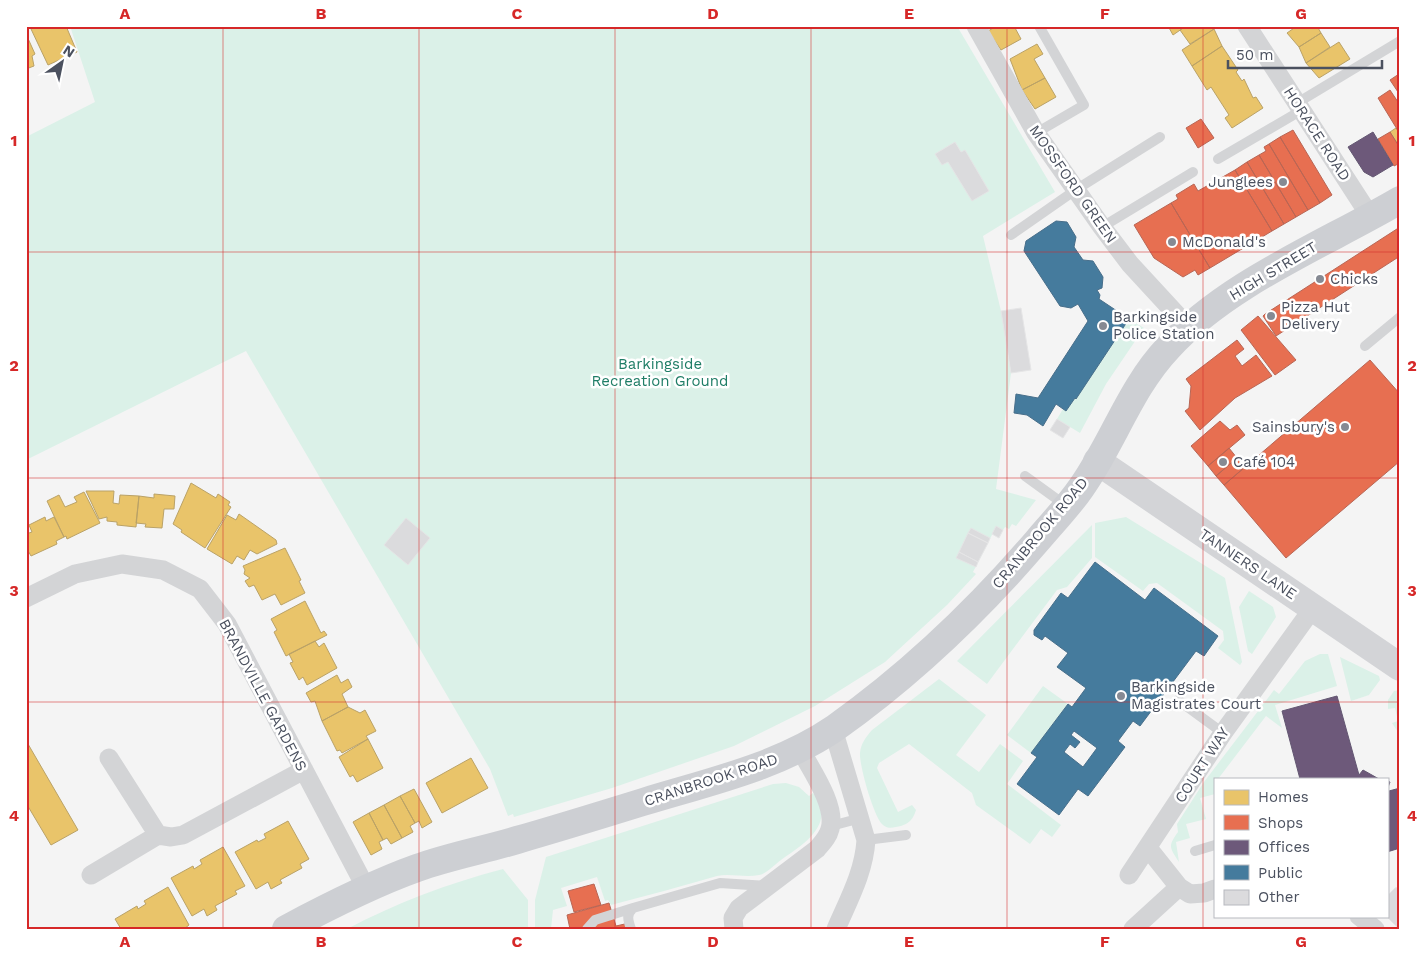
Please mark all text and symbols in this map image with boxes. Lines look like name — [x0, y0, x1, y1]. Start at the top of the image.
text: A — [120, 4, 131, 23]
text: B — [316, 4, 327, 23]
text: C — [512, 4, 523, 23]
text: D — [707, 4, 719, 23]
text: E — [904, 4, 914, 23]
text: F — [1100, 4, 1110, 23]
text: G — [1295, 4, 1307, 23]
north arrow — [38, 38, 88, 88]
scale bar — [1228, 38, 1382, 70]
text: N — [60, 42, 78, 61]
text: 50 m — [1236, 46, 1273, 64]
street label: HORACE ROAD — [1280, 84, 1354, 184]
street label: MOSSFORD GREEN — [1025, 121, 1121, 247]
text: 1 — [11, 131, 17, 150]
text: 1 — [1409, 131, 1415, 150]
place label: Junglees — [1208, 173, 1273, 191]
marker: Junglees — [1277, 176, 1289, 188]
place label: McDonald's — [1182, 233, 1266, 251]
marker: McDonald's — [1166, 236, 1178, 248]
street label: HIGH STREET — [1226, 238, 1320, 304]
place label: Chicks — [1330, 270, 1378, 288]
marker: Chicks — [1314, 273, 1326, 285]
place label: Pizza Hut Delivery — [1281, 298, 1351, 333]
place label: Barkingside Police Station — [1113, 308, 1214, 343]
marker: Pizza Hut Delivery — [1265, 310, 1277, 322]
marker: Barkingside Police Station — [1097, 320, 1109, 332]
park label: Barkingside Recreation Ground — [592, 355, 728, 390]
text: 2 — [9, 356, 19, 375]
text: 2 — [1407, 356, 1417, 375]
place label: Sainsbury's — [1252, 418, 1335, 436]
marker: Sainsbury's — [1339, 421, 1351, 433]
place label: Café 104 — [1233, 453, 1295, 471]
marker: Café 104 — [1217, 456, 1229, 468]
street label: CRANBROOK ROAD — [988, 474, 1092, 592]
street label: TANNERS LANE — [1196, 525, 1300, 603]
text: 3 — [9, 581, 19, 600]
text: 3 — [1407, 581, 1417, 600]
street label: BRANDVILLE GARDENS — [215, 616, 311, 774]
place label: Barkingside Magistrates Court — [1131, 678, 1262, 713]
marker: Barkingside Magistrates Court — [1115, 690, 1127, 702]
street label: COURT WAY — [1171, 723, 1233, 806]
street label: CRANBROOK ROAD — [642, 750, 780, 810]
legend — [1214, 778, 1388, 918]
text: Homes — [1258, 788, 1309, 806]
text: 4 — [9, 806, 19, 825]
text: 4 — [1407, 806, 1417, 825]
text: Shops — [1258, 814, 1303, 832]
text: Offices — [1258, 838, 1310, 856]
text: Public — [1258, 864, 1303, 882]
text: Other — [1258, 888, 1300, 906]
text: A — [120, 932, 131, 951]
text: B — [316, 932, 327, 951]
text: C — [512, 932, 523, 951]
text: D — [707, 932, 719, 951]
text: E — [904, 932, 914, 951]
text: F — [1100, 932, 1110, 951]
text: G — [1295, 932, 1307, 951]

